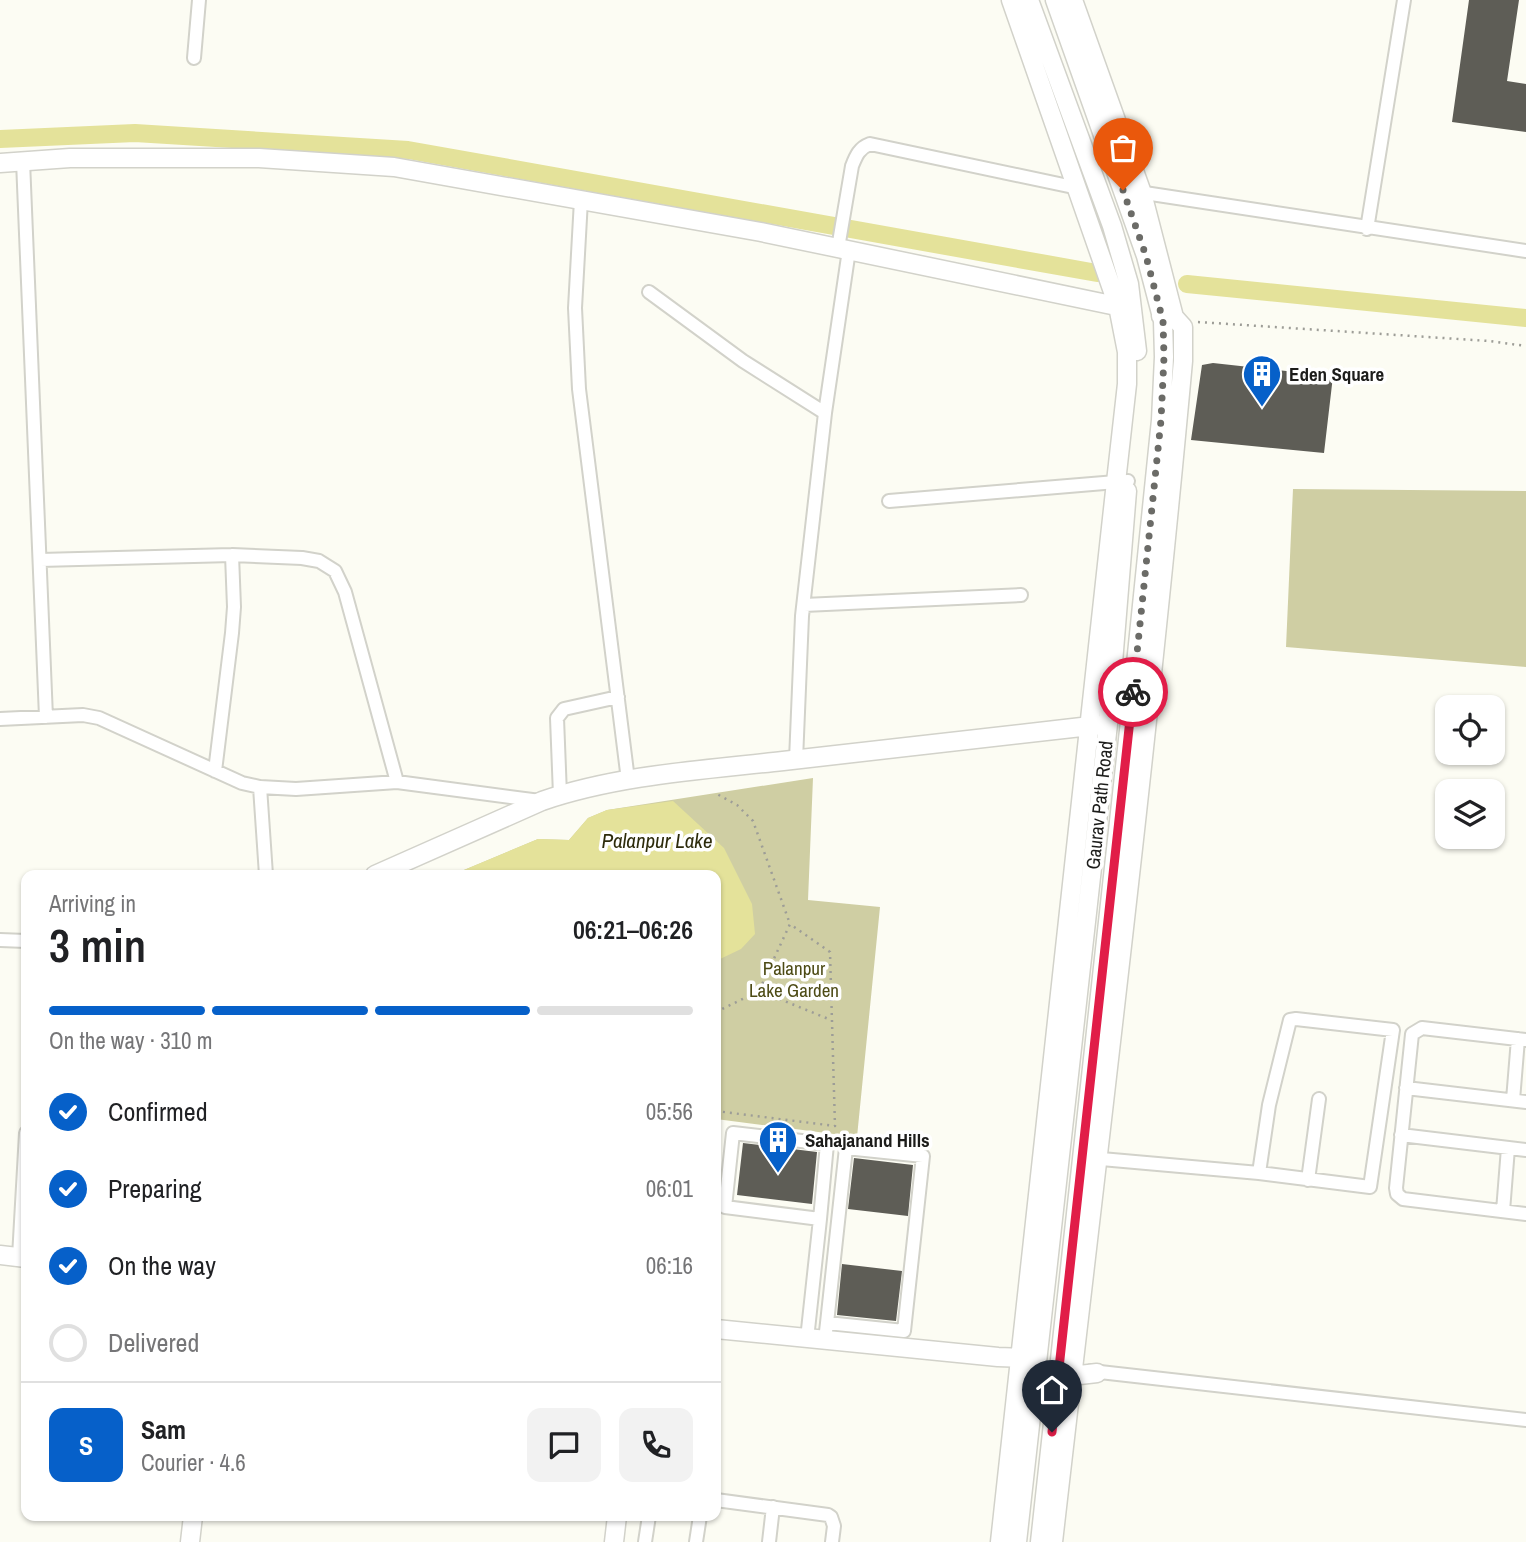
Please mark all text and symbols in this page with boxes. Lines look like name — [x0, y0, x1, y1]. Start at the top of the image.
pin — [1093, 118, 1153, 190]
icon: bag — [1104, 129, 1142, 167]
building icon: Eden Square — [1241, 353, 1283, 408]
place label: Eden Square — [1289, 361, 1385, 387]
courier — [1098, 657, 1168, 727]
icon: bike — [1114, 673, 1152, 711]
map controls — [1435, 695, 1505, 849]
button: locate — [1435, 695, 1505, 765]
street label: Gaurav Path Road — [1079, 739, 1119, 871]
button: layers — [1435, 779, 1505, 849]
water label: Palanpur Lake — [601, 826, 713, 855]
text: Arriving in — [49, 888, 136, 919]
text: 06:21–06:26 — [573, 912, 693, 947]
text: 3 min — [49, 914, 146, 976]
park label: Palanpur Lake Garden — [749, 955, 839, 1003]
text: On the way · 310 m — [49, 1025, 213, 1056]
icon: check — [49, 1093, 87, 1131]
text: Confirmed — [108, 1094, 208, 1129]
text: 05:56 — [646, 1096, 693, 1127]
building icon: Sahajanand Hills — [757, 1119, 799, 1174]
place label: Sahajanand Hills — [805, 1127, 930, 1153]
icon: check — [49, 1170, 87, 1208]
text: Preparing — [108, 1171, 202, 1206]
text: 06:01 — [646, 1173, 693, 1204]
icon: check — [49, 1247, 87, 1285]
text: On the way — [108, 1248, 216, 1283]
text: 06:16 — [646, 1250, 693, 1281]
text: Delivered — [108, 1325, 199, 1360]
pin — [1022, 1360, 1082, 1432]
icon: home — [1033, 1371, 1071, 1409]
button: chat — [527, 1408, 601, 1482]
button: phone — [619, 1408, 693, 1482]
text: Sam — [141, 1412, 186, 1447]
text: S — [79, 1428, 93, 1463]
text: Courier · 4.6 — [141, 1447, 246, 1478]

